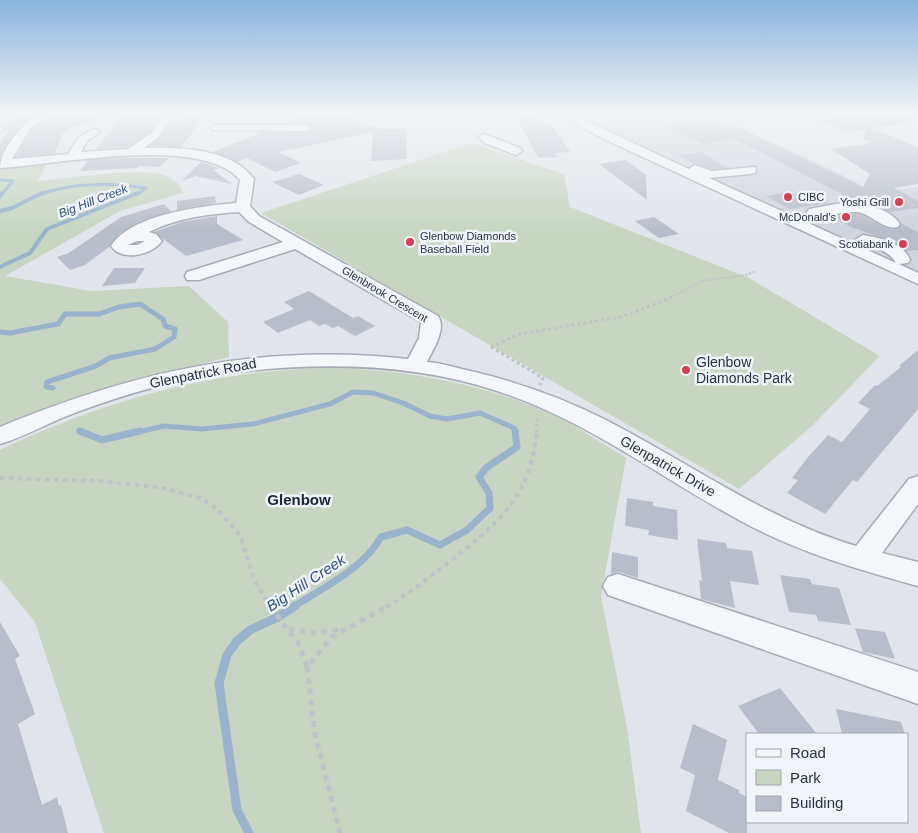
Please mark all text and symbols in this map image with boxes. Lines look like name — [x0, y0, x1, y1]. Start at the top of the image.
water label: Big Hill Creek — [57, 181, 130, 221]
marker: CIBC — [782, 191, 794, 203]
place label: CIBC — [798, 191, 824, 203]
place label: Yoshi Grill — [840, 196, 889, 208]
marker: Yoshi Grill — [893, 196, 905, 208]
place label: McDonald's — [779, 211, 836, 223]
marker: McDonald's — [840, 211, 852, 223]
place label: Glenbow Diamonds Baseball Field — [420, 230, 516, 255]
marker: Glenbow Diamonds Baseball Field — [404, 236, 416, 248]
place label: Scotiabank — [839, 238, 893, 250]
marker: Scotiabank — [897, 238, 909, 250]
street label: Glenbrook Crescent — [340, 264, 430, 324]
place label: Glenbow Diamonds Park — [696, 354, 793, 386]
street label: Glenpatrick Road — [148, 355, 258, 391]
marker: Glenbow Diamonds Park — [680, 364, 692, 376]
street label: Glenpatrick Drive — [618, 432, 719, 500]
district label: Glenbow — [267, 491, 331, 508]
water label: Big Hill Creek — [263, 550, 350, 614]
legend — [746, 733, 908, 823]
text: Road — [790, 744, 826, 761]
text: Park — [790, 769, 821, 786]
text: Building — [790, 794, 843, 811]

